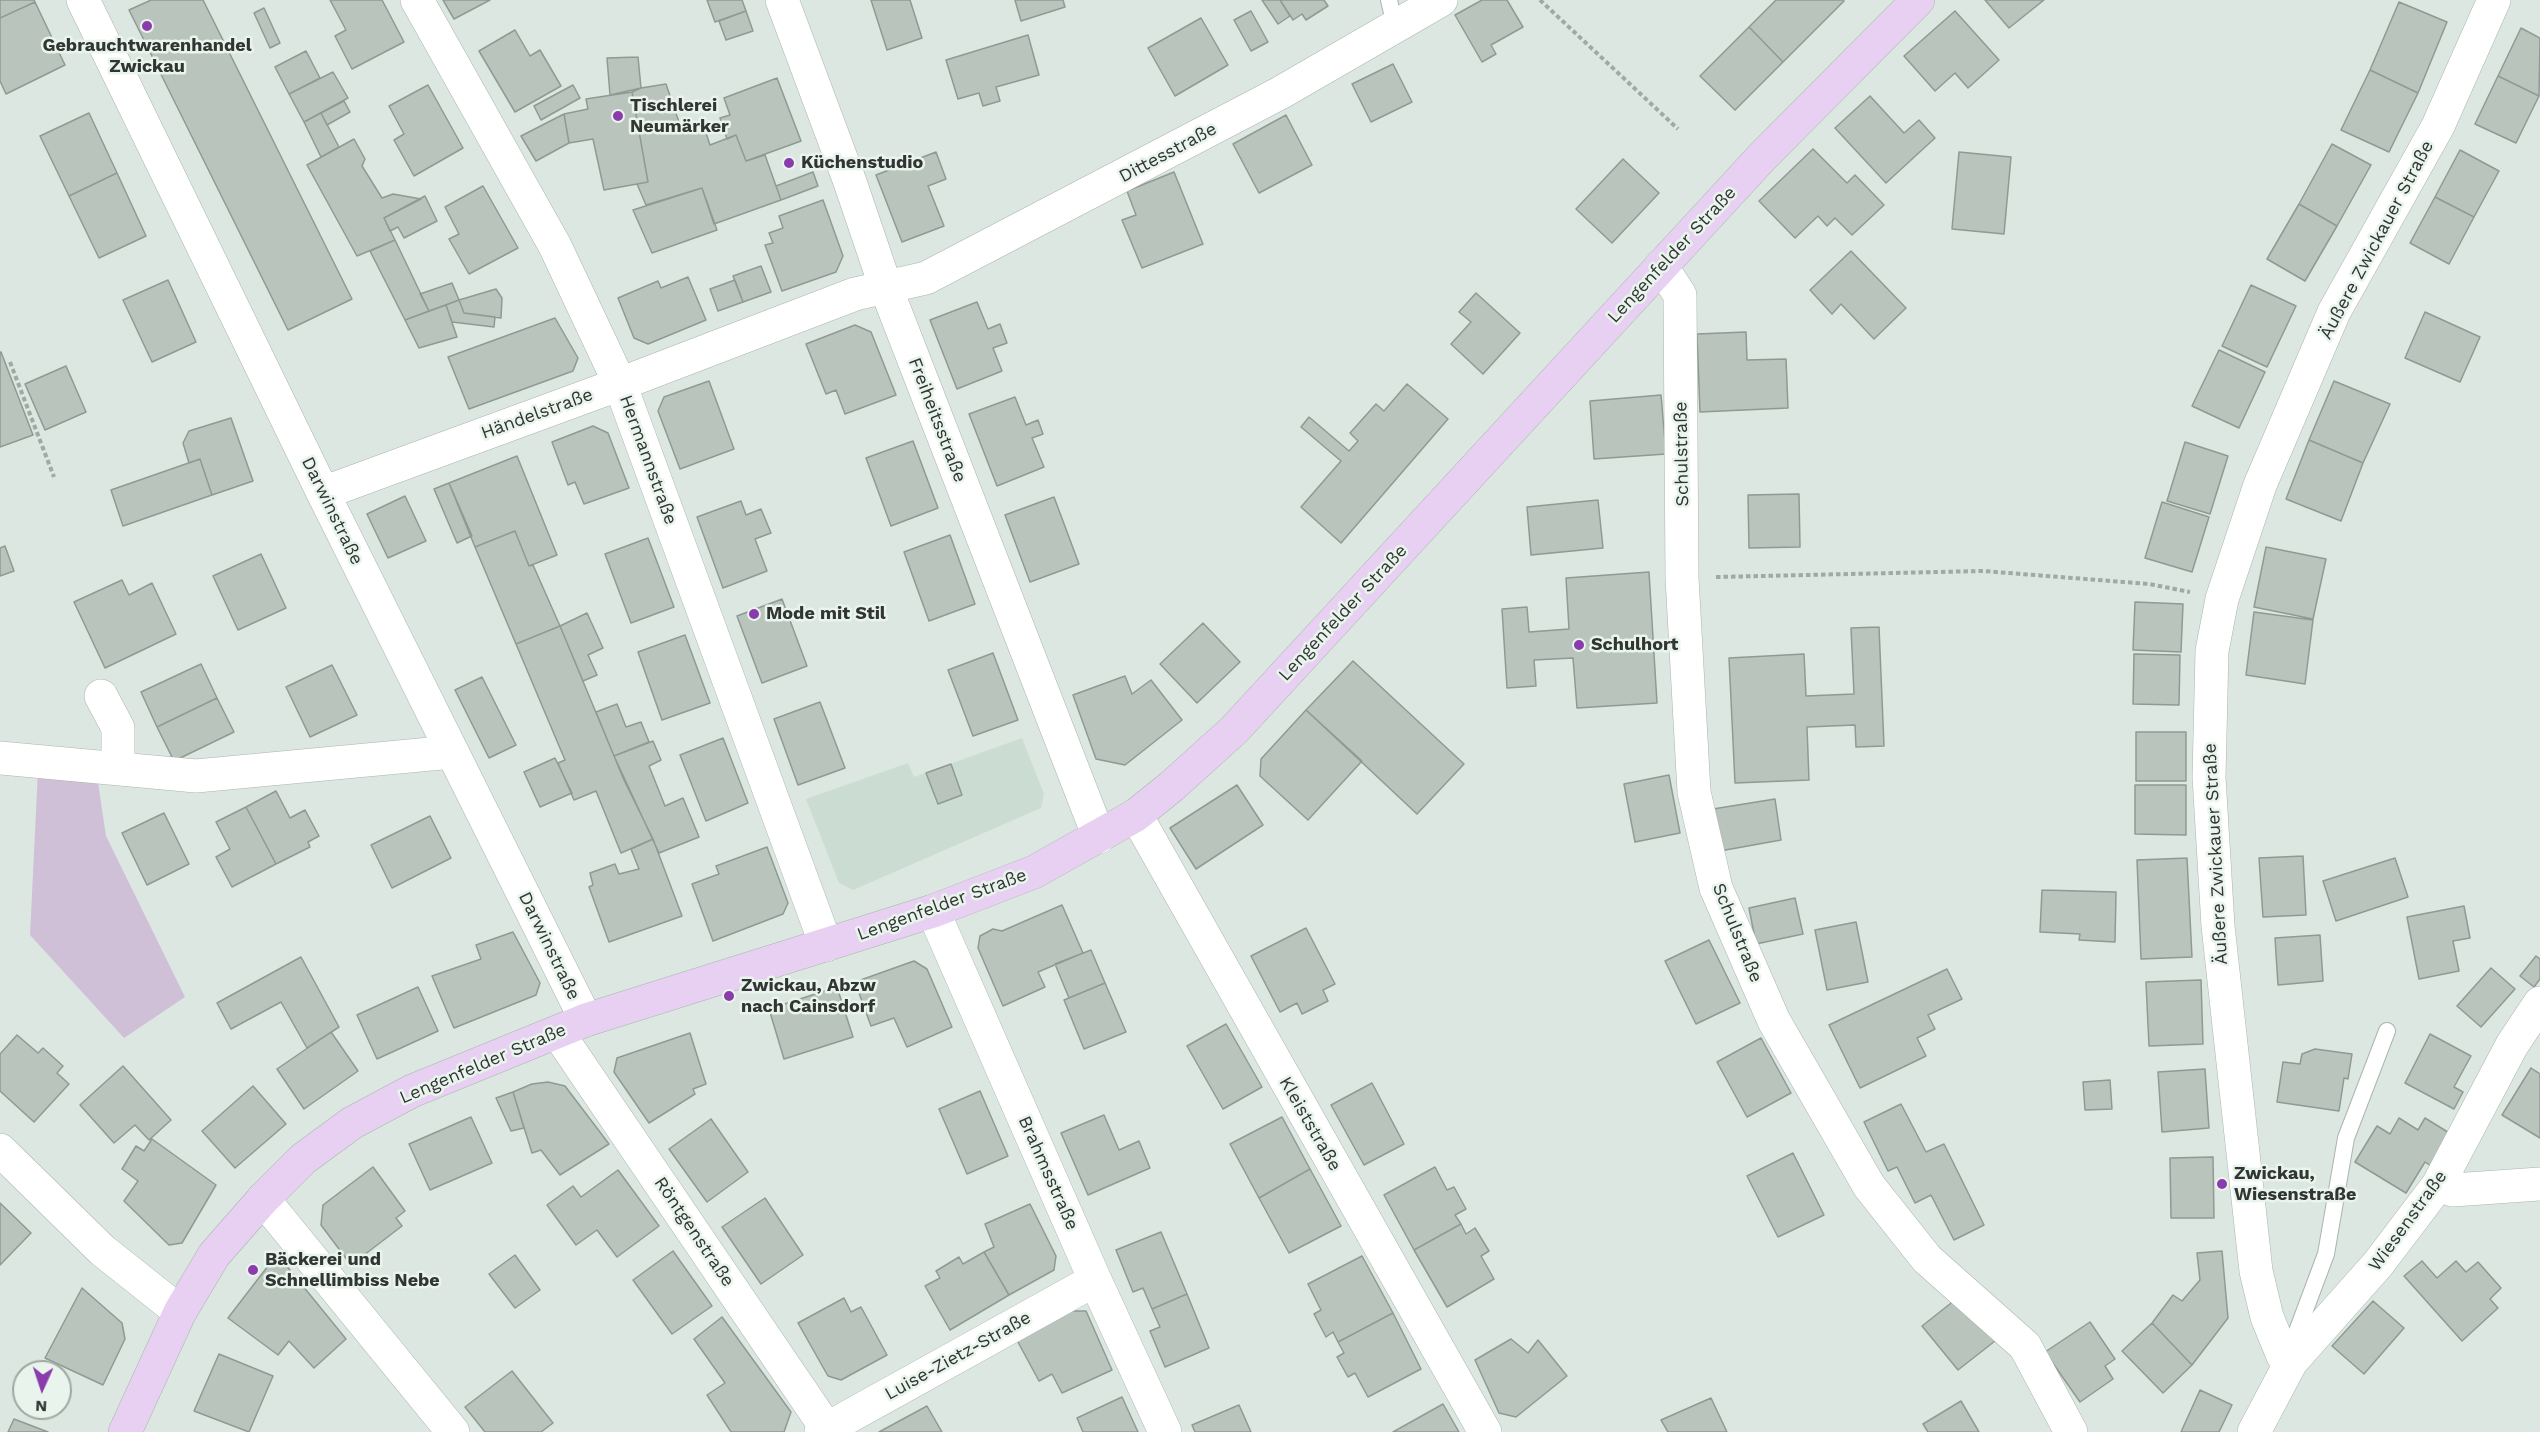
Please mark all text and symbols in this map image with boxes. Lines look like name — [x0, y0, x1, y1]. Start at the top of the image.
marker: Gebrauchtwarenhandel Zwickau — [140, 19, 154, 33]
place label: Gebrauchtwarenhandel Zwickau — [42, 35, 252, 78]
place label: Tischlerei Neumärker — [630, 95, 729, 138]
marker: Tischlerei Neumärker — [611, 109, 625, 123]
street label: Dittesstraße — [1116, 118, 1220, 188]
street label: Äußere Zwickauer Straße — [2315, 137, 2439, 343]
place label: Küchenstudio — [801, 152, 923, 174]
marker: Küchenstudio — [782, 156, 796, 170]
street label: Lengenfelder Straße — [1603, 182, 1741, 328]
street label: Freiheitsstraße — [903, 355, 971, 485]
street label: Händelstraße — [478, 384, 596, 444]
street label: Hermannstraße — [615, 392, 681, 528]
street label: Schulstraße — [1670, 401, 1694, 507]
street label: Darwinstraße — [297, 454, 367, 568]
street label: Lengenfelder Straße — [1274, 540, 1412, 686]
place label: Mode mit Stil — [766, 603, 886, 625]
marker: Mode mit Stil — [747, 607, 761, 621]
place label: Schulhort — [1591, 634, 1678, 656]
marker: Schulhort — [1572, 638, 1586, 652]
street label: Äußere Zwickauer Straße — [2199, 743, 2233, 965]
street label: Lengenfelder Straße — [854, 864, 1030, 946]
street label: Schulstraße — [1707, 880, 1767, 986]
street label: Darwinstraße — [514, 889, 584, 1003]
place label: Zwickau, Abzw nach Cainsdorf — [741, 975, 876, 1018]
marker: Zwickau, Abzw nach Cainsdorf — [722, 989, 736, 1003]
street label: Lengenfelder Straße — [397, 1019, 569, 1109]
street label: Kleiststraße — [1274, 1073, 1346, 1175]
street label: Brahmsstraße — [1013, 1113, 1083, 1233]
place label: Zwickau, Wiesenstraße — [2234, 1163, 2356, 1206]
street label: Wiesenstraße — [2364, 1166, 2452, 1276]
street label: Röntgenstraße — [649, 1173, 739, 1291]
marker: Zwickau, Wiesenstraße — [2215, 1177, 2229, 1191]
place label: Bäckerei und Schnellimbiss Nebe — [265, 1249, 440, 1292]
marker: Bäckerei und Schnellimbiss Nebe — [246, 1263, 260, 1277]
street label: Luise-Zietz-Straße — [881, 1307, 1035, 1405]
north arrow — [12, 1360, 72, 1420]
text: N — [35, 1397, 48, 1416]

